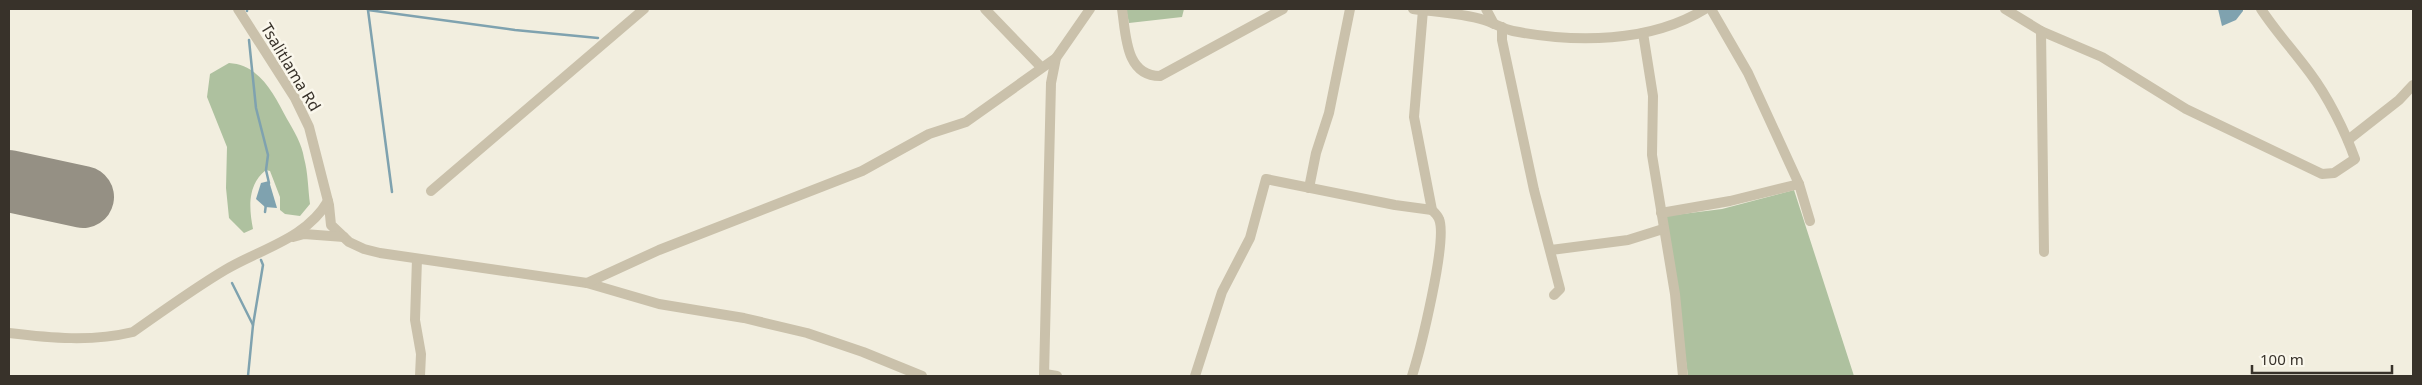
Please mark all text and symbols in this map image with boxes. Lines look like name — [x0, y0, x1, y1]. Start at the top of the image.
street label: Tsalitlama Rd — [256, 19, 326, 115]
scale bar — [2252, 342, 2392, 374]
text: 100 m — [2260, 349, 2304, 369]

